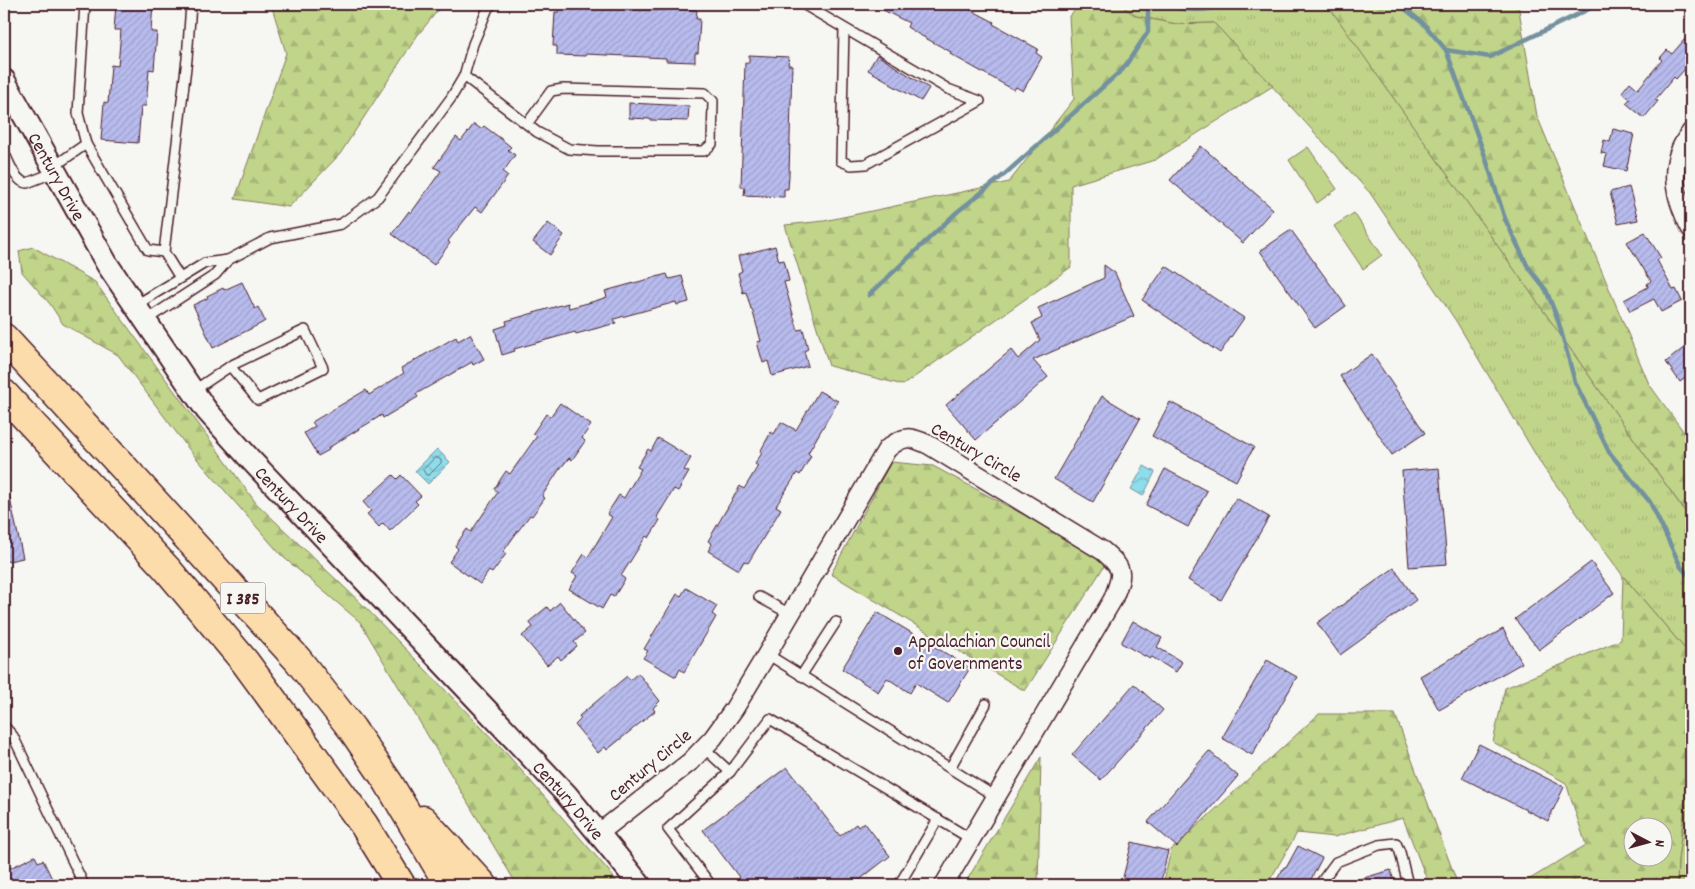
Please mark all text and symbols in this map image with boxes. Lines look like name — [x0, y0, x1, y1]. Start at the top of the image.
street label: Century Drive — [19, 129, 90, 227]
street label: Century Circle — [925, 417, 1026, 491]
street label: Century Drive — [247, 462, 333, 551]
road number: I 385 — [220, 582, 266, 614]
place label: Appalachian Council of Governments — [908, 630, 1051, 679]
marker: Appalachian Council of Governments — [892, 645, 904, 657]
street label: Century Circle — [604, 724, 699, 810]
street label: Century Drive — [525, 756, 609, 847]
north arrow — [1622, 816, 1672, 866]
text: N — [1649, 839, 1669, 848]

